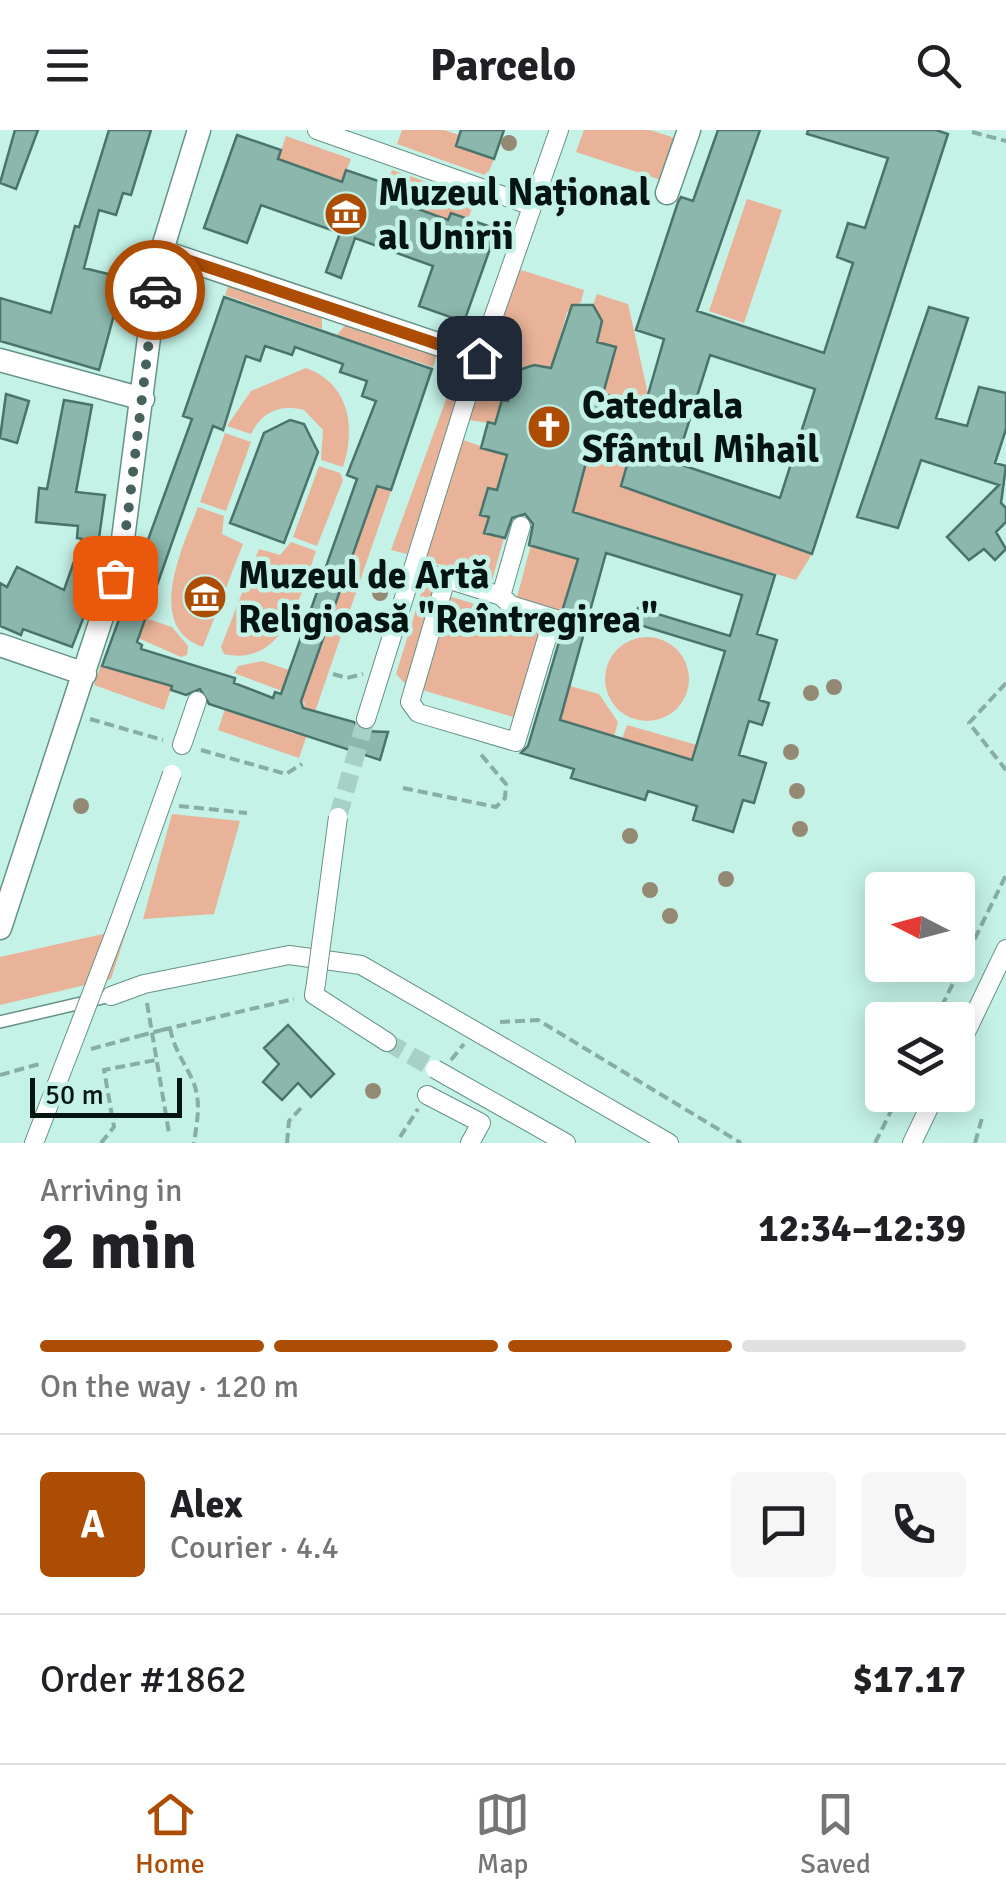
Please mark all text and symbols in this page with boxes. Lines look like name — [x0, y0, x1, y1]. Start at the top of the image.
icon: menu — [40, 38, 95, 93]
text: Parcelo — [430, 38, 576, 93]
icon: search — [911, 38, 966, 93]
place label: Muzeul Național al Unirii — [378, 169, 651, 260]
museum icon: Muzeul Național al Unirii — [323, 191, 369, 237]
courier — [105, 240, 205, 340]
icon: car — [128, 263, 183, 318]
pin — [437, 316, 522, 401]
icon: home — [452, 331, 507, 386]
place label: Catedrala Sfântul Mihail — [582, 382, 819, 473]
church icon: Catedrala Sfântul Mihail — [526, 404, 572, 450]
pin — [73, 536, 158, 621]
icon: bag — [88, 551, 143, 606]
place label: Muzeul de Artă Religioasă "Reîntregirea" — [238, 552, 658, 643]
museum icon: Muzeul de Artă Religioasă "Reîntregirea" — [182, 574, 228, 620]
north arrow — [865, 872, 975, 982]
map controls — [865, 872, 975, 1112]
button: layers — [865, 1002, 975, 1112]
scale bar — [30, 1073, 182, 1118]
text: 50 m — [45, 1078, 104, 1112]
text: Arriving in — [40, 1171, 182, 1210]
text: 12:34–12:39 — [758, 1205, 966, 1252]
text: 2 min — [40, 1207, 197, 1287]
text: On the way · 120 m — [40, 1367, 299, 1406]
button: chat — [731, 1472, 836, 1577]
button: phone — [861, 1472, 966, 1577]
text: Alex — [170, 1481, 243, 1528]
text: A — [80, 1501, 105, 1548]
text: Courier · 4.4 — [170, 1528, 339, 1567]
text: Order #1862 — [40, 1656, 247, 1703]
text: $17.17 — [853, 1656, 966, 1703]
tab: Home — [135, 1787, 205, 1881]
tab: Map — [475, 1787, 530, 1881]
tab: Saved — [800, 1787, 871, 1881]

